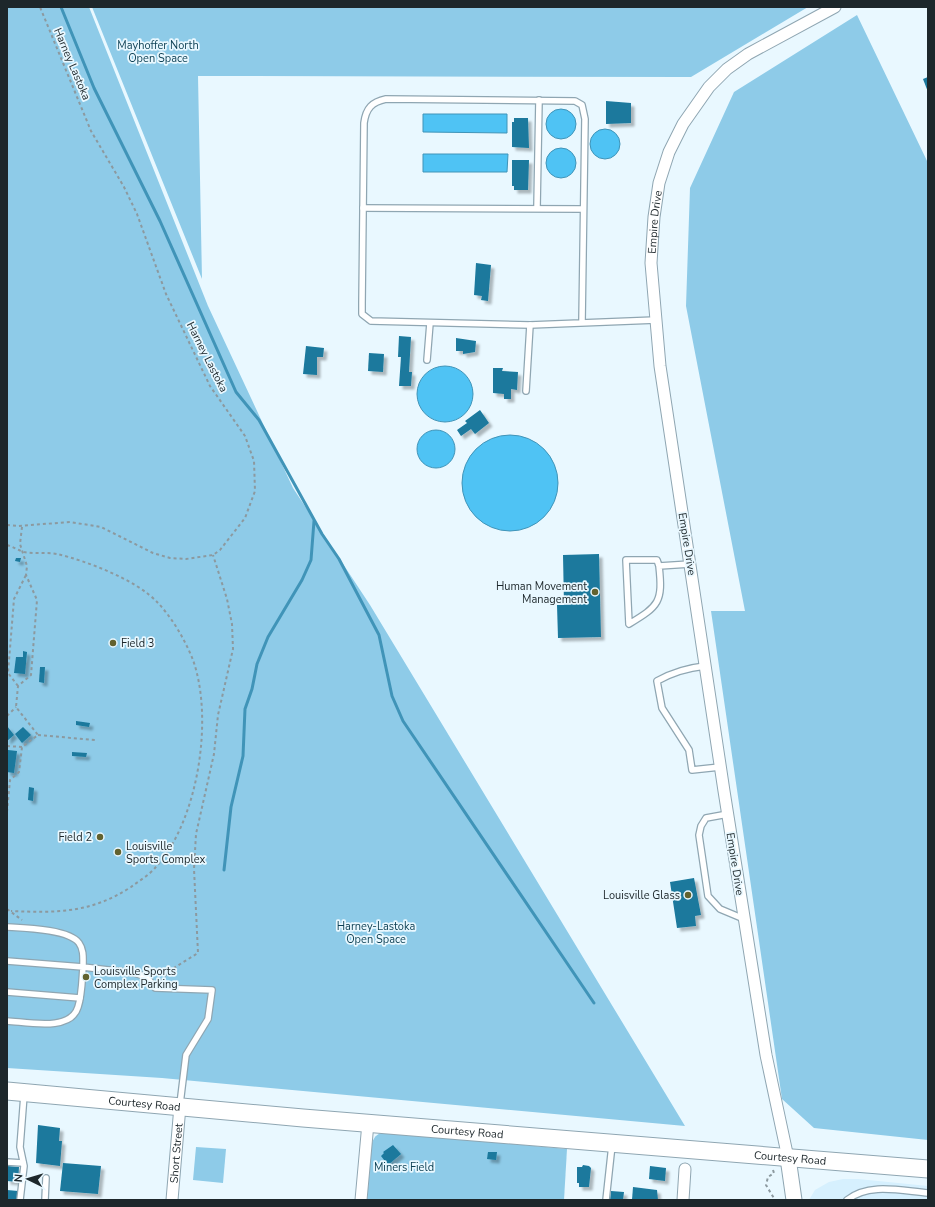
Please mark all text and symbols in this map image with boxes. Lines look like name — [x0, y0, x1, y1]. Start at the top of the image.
street label: Harney Lastoka — [50, 26, 94, 102]
park label: Mayhoffer North Open Space — [117, 38, 199, 66]
street label: Empire Drive — [644, 189, 665, 254]
street label: Harney Lastoka — [183, 319, 231, 395]
street label: Empire Drive — [675, 511, 699, 577]
place label: Human Movement Management — [496, 579, 587, 607]
marker: Human Movement Management — [590, 587, 600, 597]
place label: Field 3 — [121, 636, 154, 651]
marker: Field 3 — [108, 638, 118, 648]
place label: Field 2 — [59, 830, 92, 845]
street label: Empire Drive — [723, 831, 747, 897]
marker: Field 2 — [95, 832, 105, 842]
place label: Louisville Sports Complex — [126, 839, 205, 867]
marker: Louisville Sports Complex — [113, 847, 123, 857]
place label: Louisville Glass — [603, 888, 680, 903]
marker: Louisville Glass — [683, 890, 693, 900]
park label: Harney-Lastoka Open Space — [337, 919, 415, 947]
place label: Louisville Sports Complex Parking — [94, 964, 178, 992]
marker: Louisville Sports Complex Parking — [81, 972, 91, 982]
street label: Courtesy Road — [108, 1093, 181, 1114]
street label: Courtesy Road — [430, 1121, 504, 1142]
street label: Short Street — [166, 1122, 186, 1184]
street label: Courtesy Road — [753, 1147, 827, 1168]
north arrow — [8, 1159, 48, 1199]
park label: Miners Field — [374, 1160, 434, 1175]
text: N — [11, 1173, 26, 1183]

